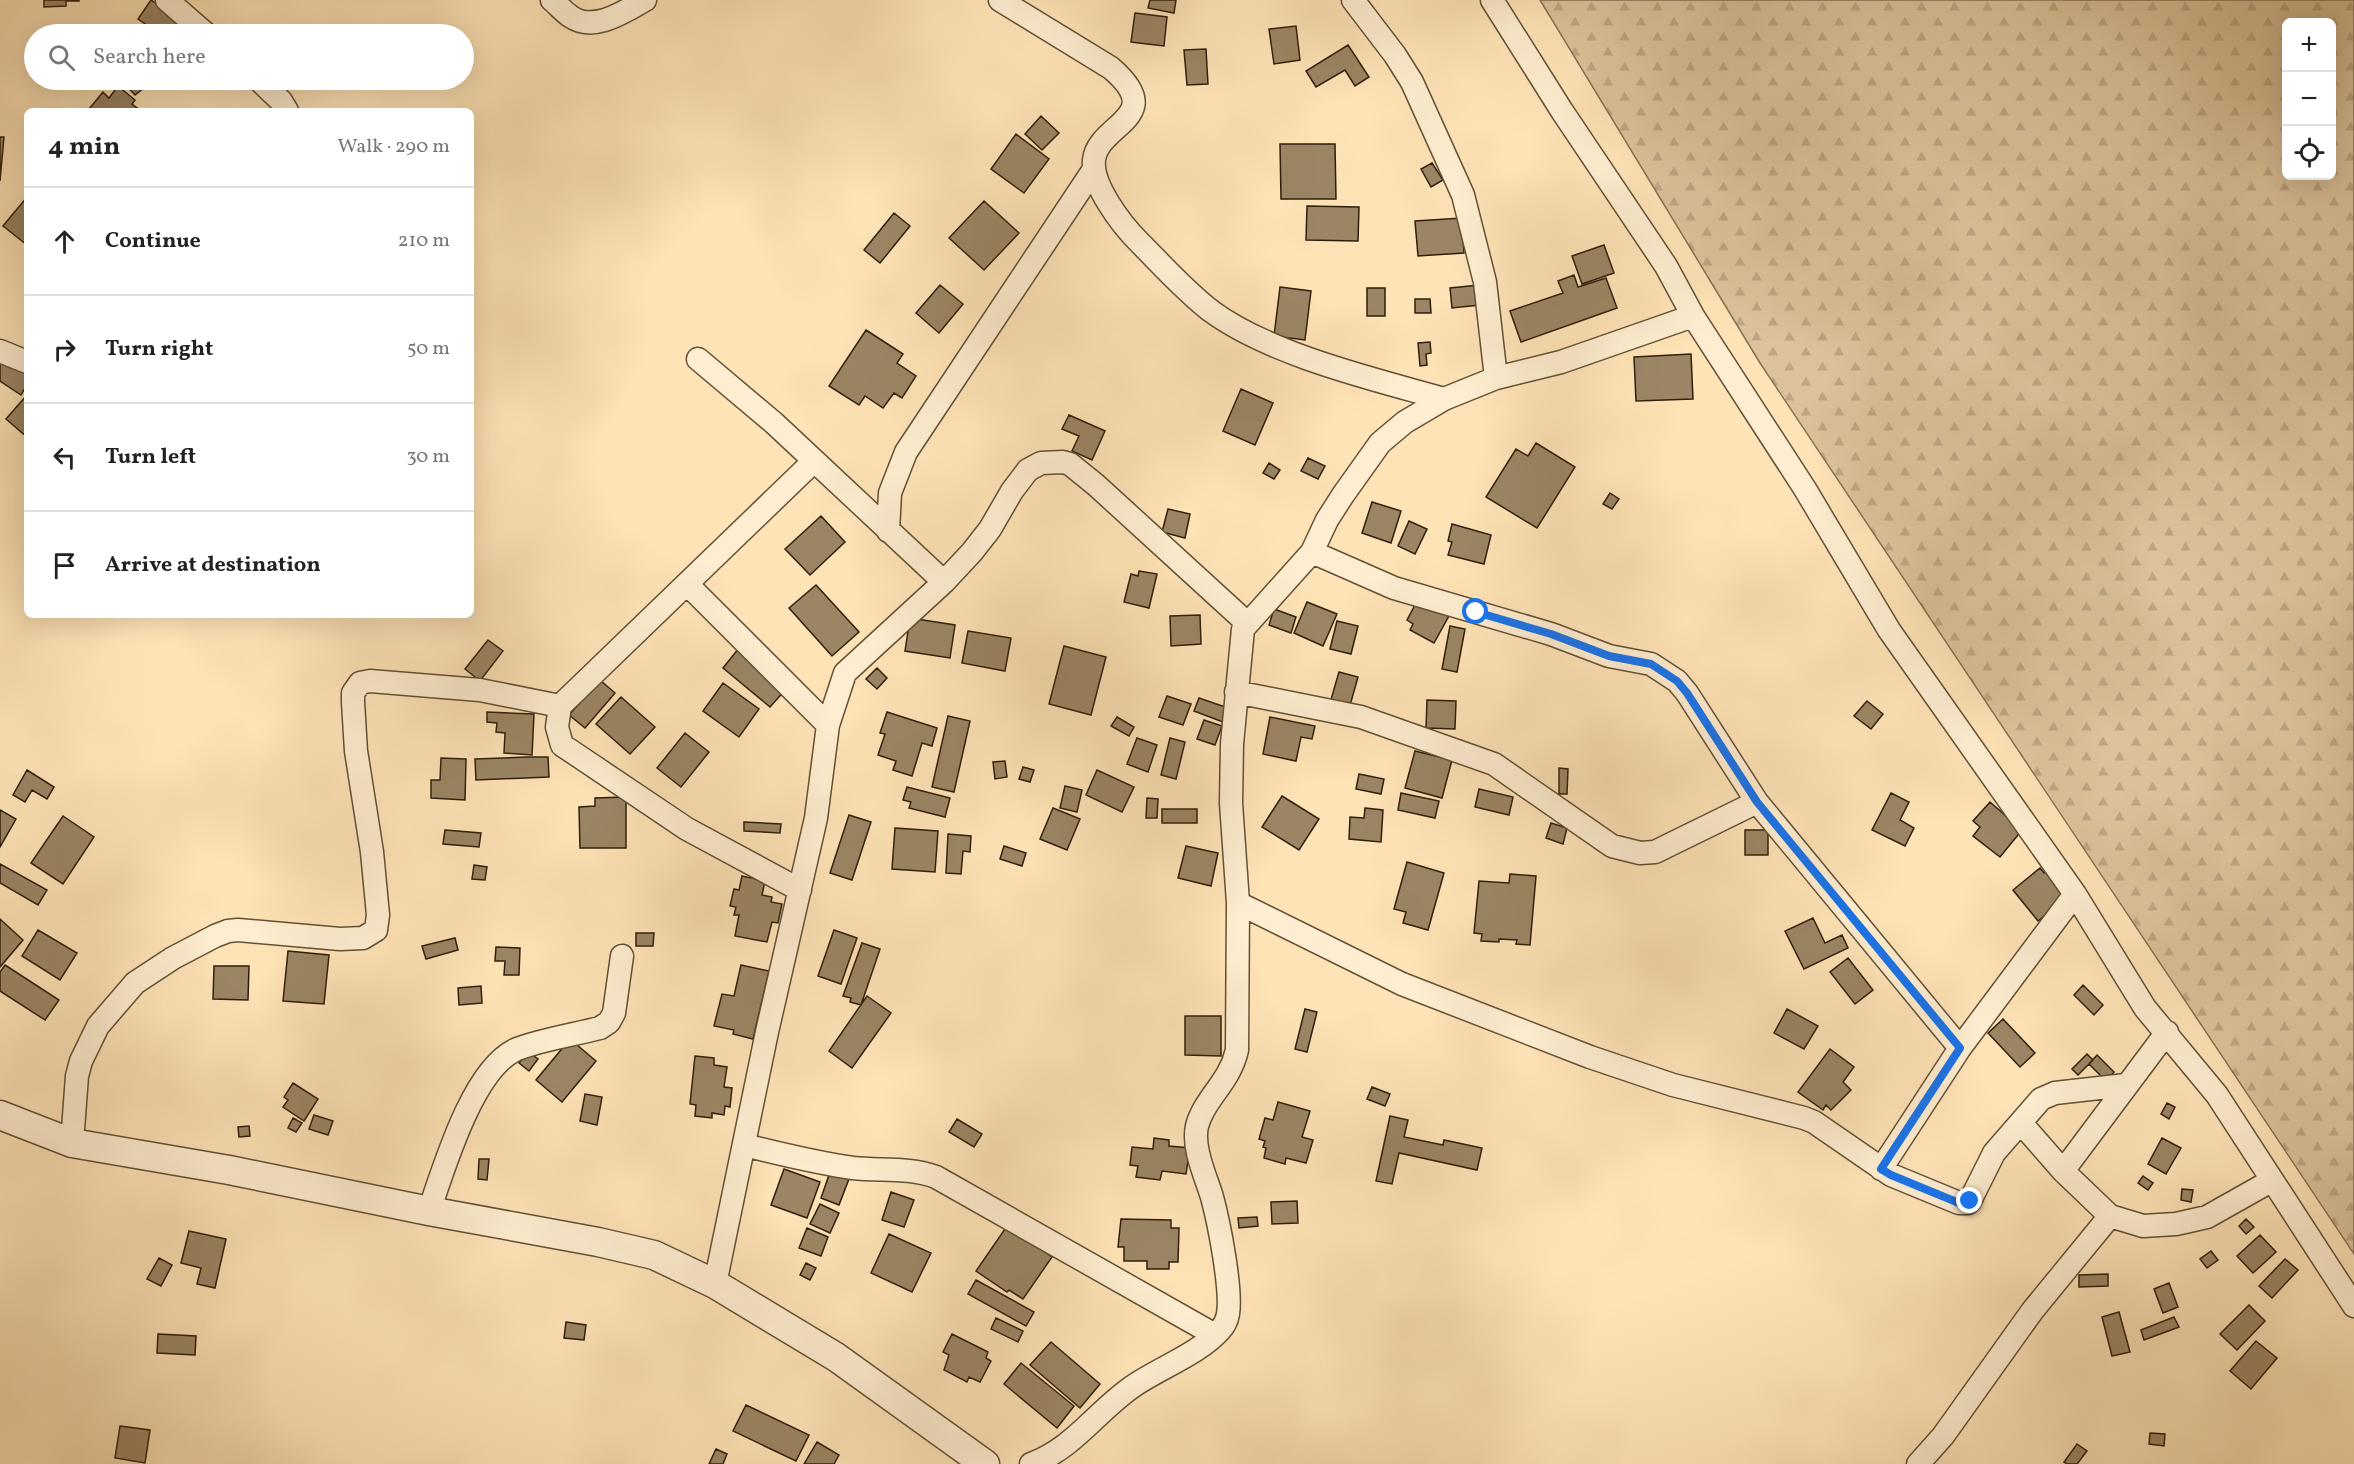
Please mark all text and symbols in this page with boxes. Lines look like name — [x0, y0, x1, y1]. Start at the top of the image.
map controls — [2282, 18, 2336, 180]
button: + — [2282, 18, 2336, 72]
search box — [24, 24, 474, 90]
icon: search — [45, 41, 78, 74]
text: Search here — [93, 42, 206, 73]
button: − — [2282, 72, 2336, 126]
button: locate — [2282, 126, 2336, 180]
text: 4 min — [48, 129, 120, 165]
text: Walk · 290 m — [338, 133, 450, 161]
icon: ahead — [48, 225, 81, 258]
text: Continue — [105, 226, 201, 257]
text: 210 m — [398, 227, 450, 255]
icon: right — [48, 333, 81, 366]
text: Turn right — [105, 334, 213, 365]
text: 50 m — [407, 335, 450, 363]
icon: left — [48, 441, 81, 474]
text: Turn left — [105, 442, 196, 473]
text: 30 m — [406, 443, 450, 471]
icon: arrive — [48, 549, 81, 582]
text: Arrive at destination — [105, 550, 321, 581]
route start — [1462, 598, 1488, 624]
route end — [1956, 1187, 1982, 1213]

